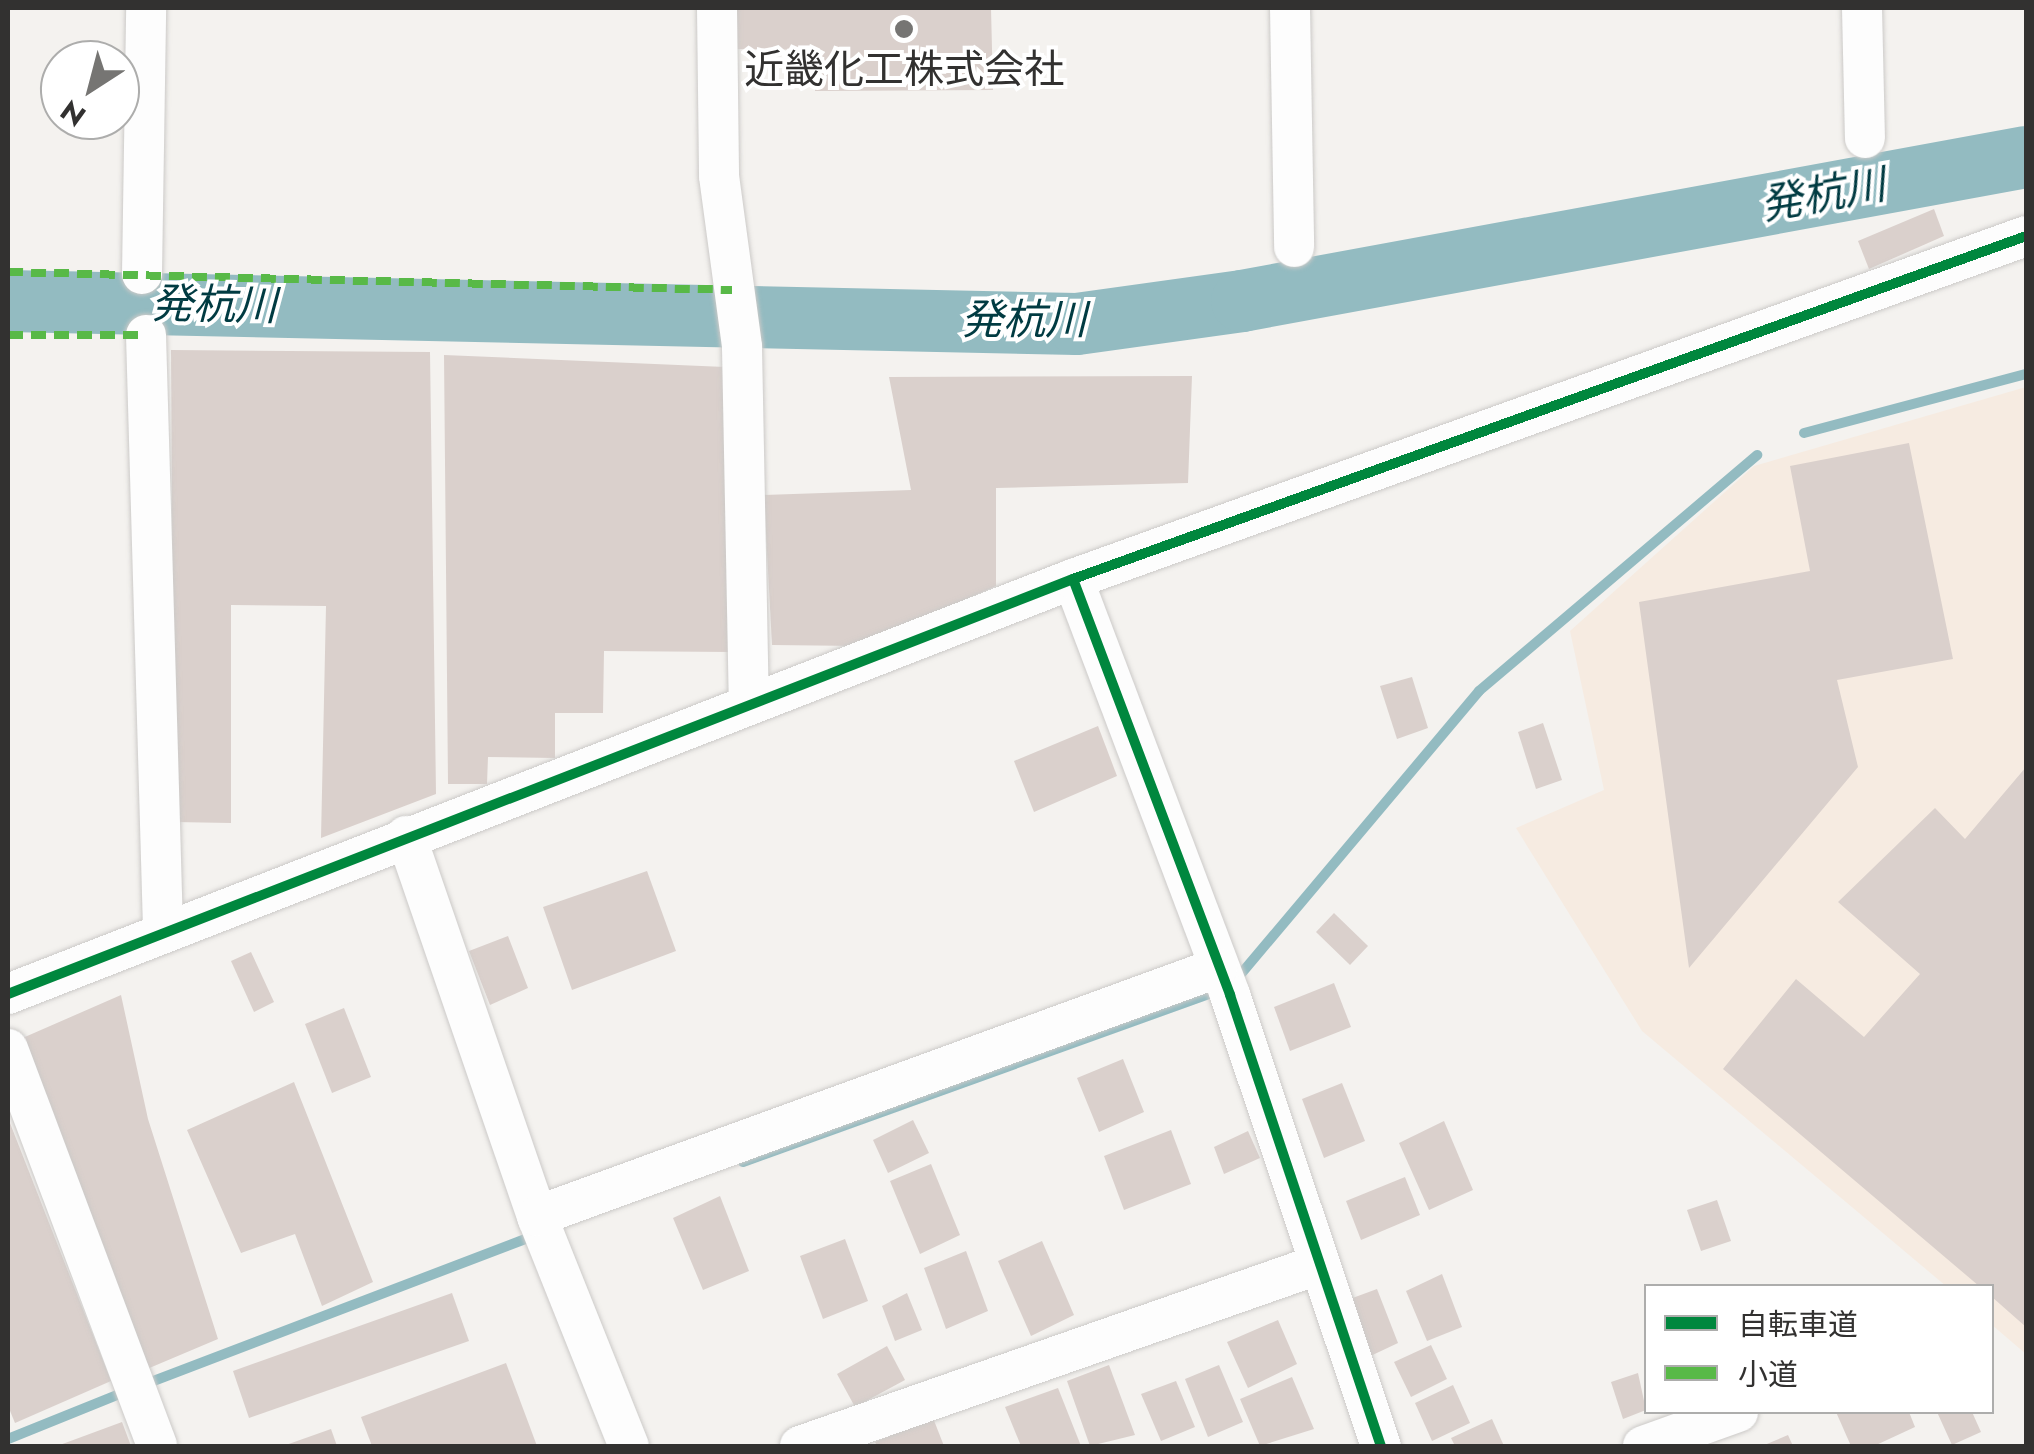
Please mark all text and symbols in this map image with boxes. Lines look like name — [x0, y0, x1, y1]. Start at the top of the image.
marker: 近畿化工株式会社 — [893, 18, 915, 40]
north arrow — [40, 40, 140, 140]
place label: 近畿化工株式会社 — [744, 45, 1064, 93]
text: N — [52, 90, 94, 136]
water label: 発杭川 — [1757, 159, 1889, 231]
water label: 発杭川 — [151, 279, 277, 331]
water label: 発杭川 — [961, 295, 1087, 345]
legend — [1644, 1284, 1994, 1414]
text: 自転車道 — [1738, 1303, 1858, 1346]
text: 小道 — [1738, 1353, 1798, 1396]

